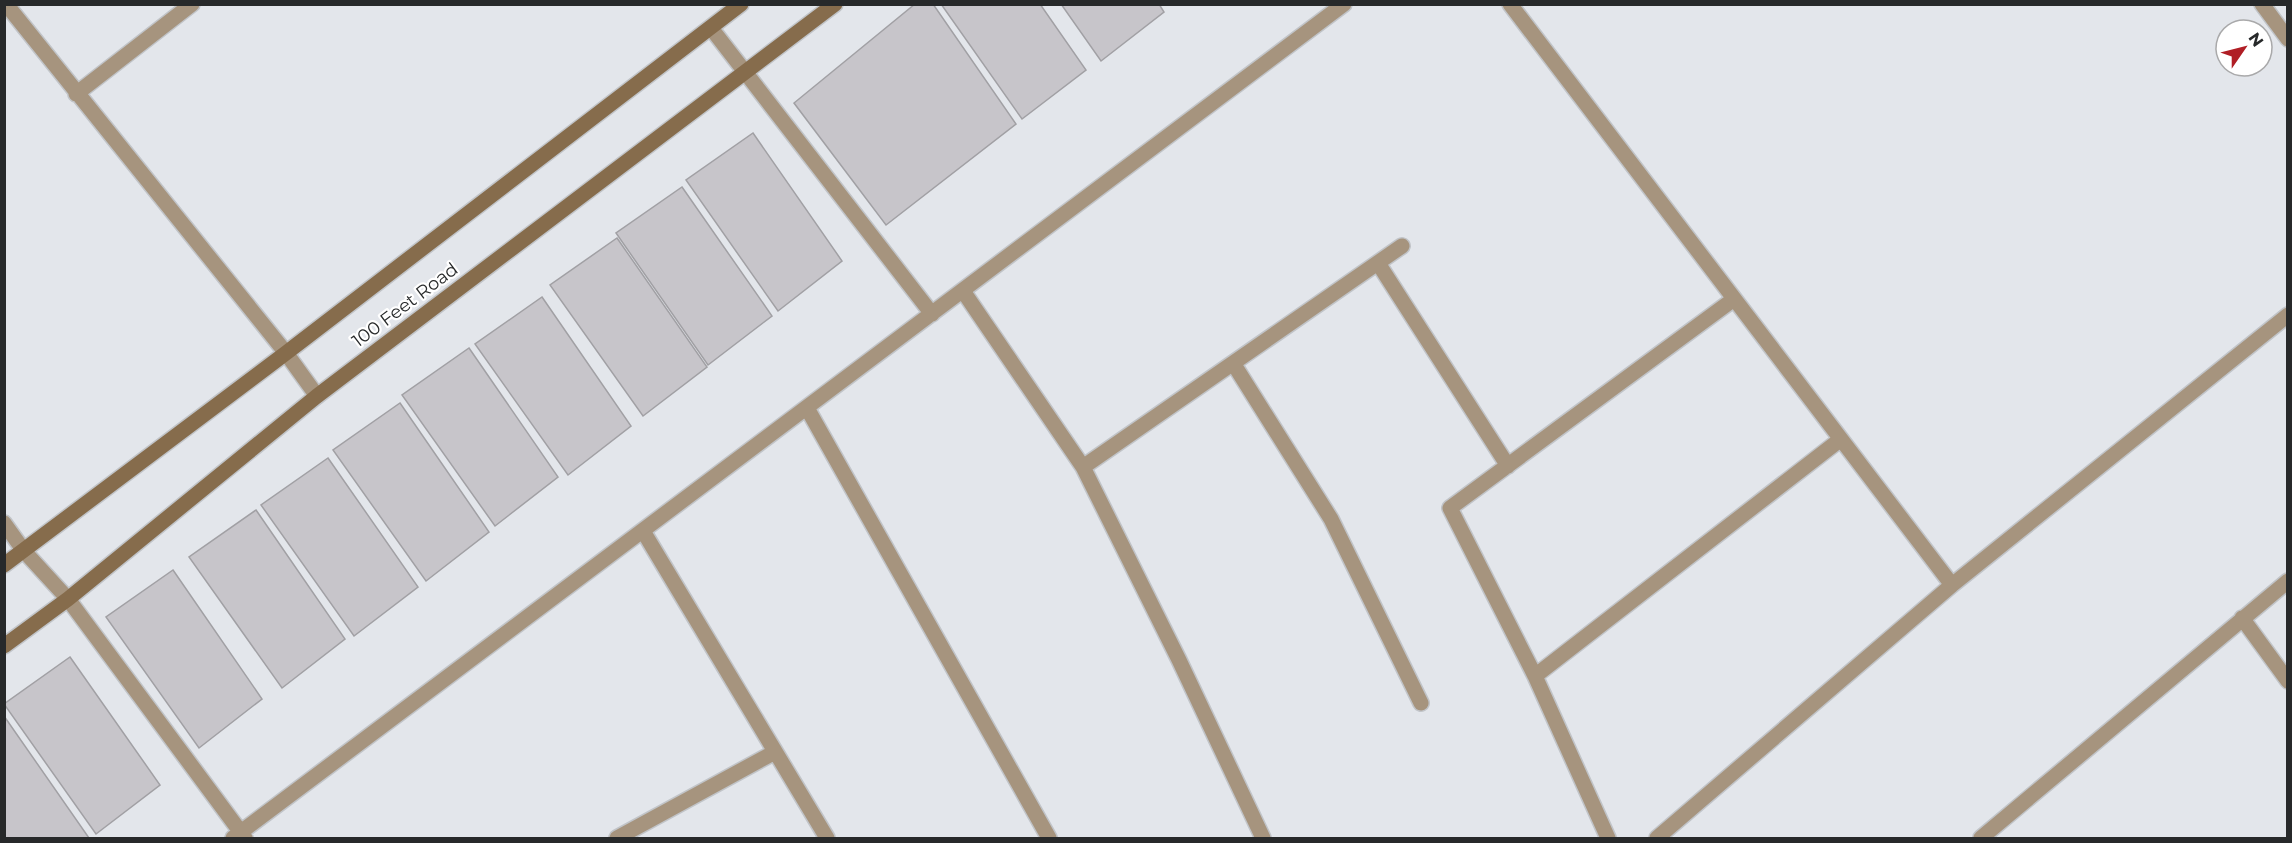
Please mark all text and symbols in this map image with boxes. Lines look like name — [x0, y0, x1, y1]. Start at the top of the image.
north arrow — [2214, 18, 2274, 78]
text: N — [2244, 29, 2267, 50]
street label: 100 Feet Road — [348, 258, 462, 352]

